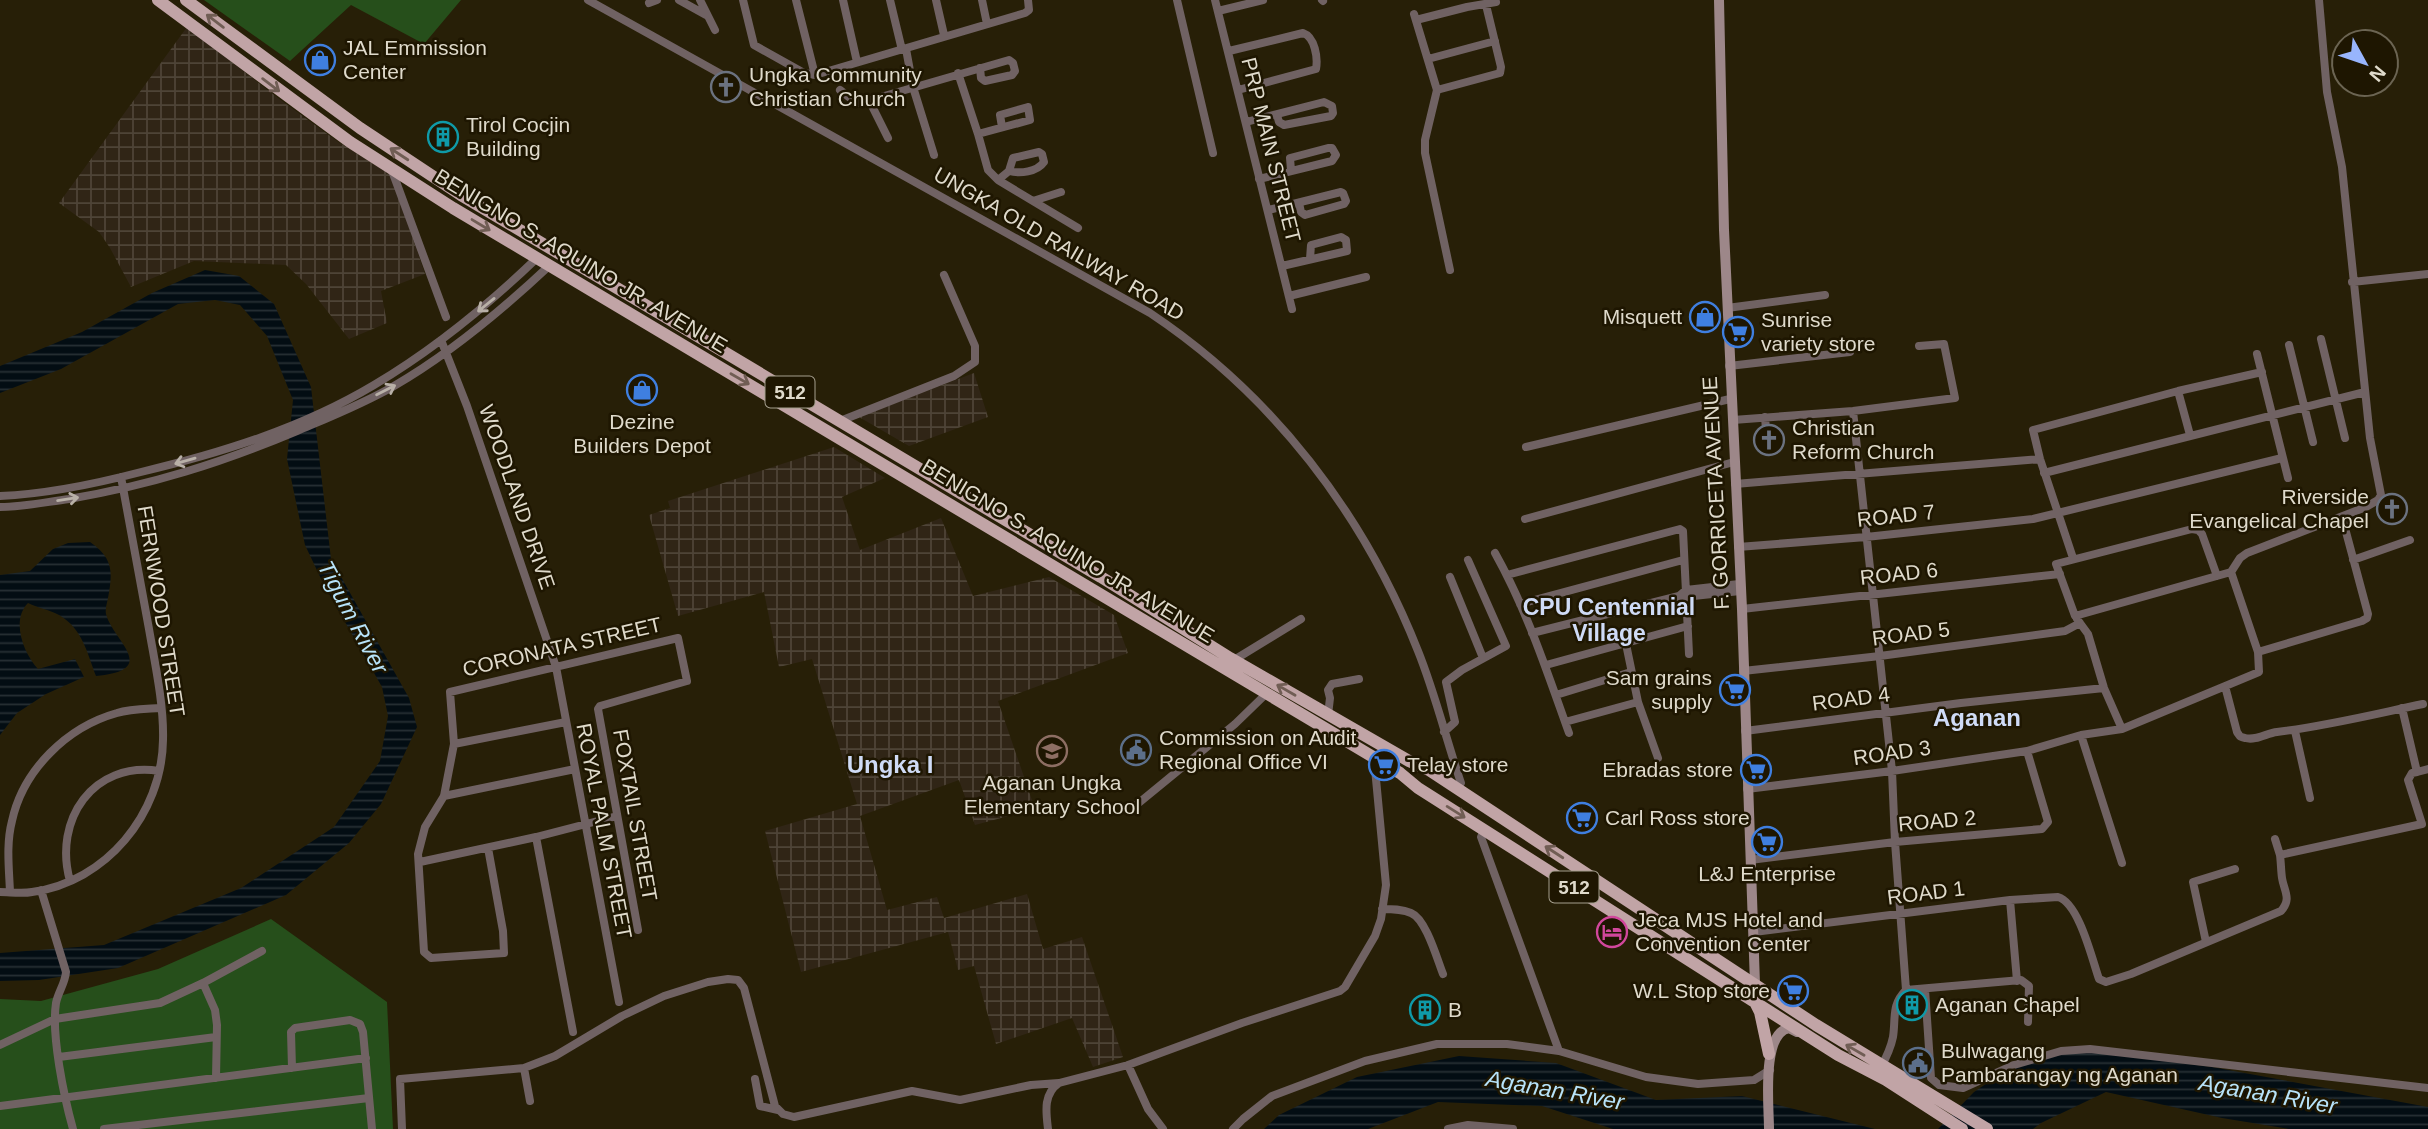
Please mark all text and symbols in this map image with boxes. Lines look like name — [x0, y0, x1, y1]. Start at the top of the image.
one-way arrow — [206, 14, 225, 29]
north arrow — [2330, 28, 2400, 98]
place label: JAL Emmission Center — [343, 36, 487, 83]
shop icon: JAL Emmission Center — [303, 43, 337, 77]
street label: PRP MAIN STREET — [1237, 55, 1306, 245]
text: N — [2365, 62, 2390, 86]
place label: Ungka Community Christian Church — [749, 63, 922, 110]
church icon: Ungka Community Christian Church — [709, 70, 743, 104]
one-way arrow — [262, 77, 281, 92]
place label: Tirol Cocjin Building — [466, 113, 570, 160]
building icon: Tirol Cocjin Building — [426, 120, 460, 154]
one-way arrow — [390, 147, 410, 161]
street label: UNGKA OLD RAILWAY ROAD — [930, 162, 1188, 325]
street label: BENIGNO S. AQUINO JR. AVENUE — [431, 164, 732, 357]
one-way arrow — [471, 218, 491, 232]
one-way arrow — [478, 297, 496, 312]
shop icon: Misquett — [1688, 300, 1722, 334]
place label: Misquett — [1603, 305, 1682, 328]
place label: Sunrise variety store — [1761, 308, 1875, 355]
supermarket icon: Sunrise variety store — [1721, 315, 1755, 349]
one-way arrow — [729, 372, 749, 386]
shop icon: Dezine Builders Depot — [625, 373, 659, 407]
road number: 512 — [766, 376, 814, 408]
street label: F. GORRICETA AVENUE — [1698, 376, 1733, 610]
one-way arrow — [375, 383, 396, 396]
street label: WOODLAND DRIVE — [475, 402, 560, 592]
place label: Dezine Builders Depot — [573, 410, 711, 457]
place label: Christian Reform Church — [1792, 416, 1934, 463]
church icon: Christian Reform Church — [1752, 423, 1786, 457]
street label: BENIGNO S. AQUINO JR. AVENUE — [918, 454, 1219, 647]
one-way arrow — [175, 455, 197, 468]
place label: Riverside Evangelical Chapel — [2189, 485, 2369, 532]
one-way arrow — [56, 492, 79, 505]
church icon: Riverside Evangelical Chapel — [2375, 492, 2409, 526]
street label: ROAD 7 — [1856, 500, 1936, 531]
street label: FERNWOOD STREET — [133, 504, 190, 718]
water label: Tigum River — [312, 556, 394, 679]
street label: ROAD 6 — [1859, 558, 1939, 589]
district label: CPU Centennial Village — [1523, 594, 1695, 646]
street label: CORONATA STREET — [460, 612, 664, 681]
street label: ROAD 5 — [1871, 617, 1951, 650]
place label: Sam grains supply — [1606, 666, 1713, 713]
supermarket icon: Sam grains supply — [1718, 673, 1752, 707]
street label: ROAD 4 — [1811, 682, 1891, 715]
one-way arrow — [1276, 683, 1296, 697]
district label: Aganan — [1933, 704, 2021, 731]
street label: ROYAL PALM STREET — [572, 721, 637, 941]
place label: Commission on Audit Regional Office VI — [1159, 726, 1356, 773]
street label: FOXTAIL STREET — [609, 727, 662, 903]
public building icon: Commission on Audit Regional Office VI — [1119, 733, 1153, 767]
school or university icon: Aganan Ungka Elementary School — [1035, 734, 1069, 768]
street label: ROAD 3 — [1852, 736, 1932, 769]
supermarket icon: Telay store — [1367, 748, 1401, 782]
district label: Ungka I — [847, 751, 933, 778]
place label: Telay store — [1407, 753, 1509, 776]
supermarket icon: Ebradas store — [1739, 753, 1773, 787]
place label: Ebradas store — [1602, 758, 1733, 781]
place label: Aganan Ungka Elementary School — [964, 771, 1140, 818]
supermarket icon: Carl Ross store — [1565, 801, 1599, 835]
one-way arrow — [1445, 805, 1465, 819]
place label: Carl Ross store — [1605, 806, 1750, 829]
street label: ROAD 2 — [1897, 806, 1977, 835]
supermarket icon: L&J Enterprise — [1750, 825, 1784, 859]
one-way arrow — [1545, 844, 1565, 858]
place label: L&J Enterprise — [1698, 862, 1836, 885]
road number: 512 — [1550, 872, 1598, 902]
street label: ROAD 1 — [1886, 876, 1966, 909]
place label: Jeca MJS Hotel and Convention Center — [1635, 908, 1823, 955]
hotel icon: Jeca MJS Hotel and Convention Center — [1595, 915, 1629, 949]
supermarket icon: W.L Stop store — [1776, 974, 1810, 1008]
place label: W.L Stop store — [1633, 979, 1770, 1002]
building icon: Aganan Chapel — [1895, 988, 1929, 1022]
building icon: B — [1408, 993, 1442, 1027]
place label: Aganan Chapel — [1935, 993, 2080, 1016]
place label: B — [1448, 998, 1462, 1021]
place label: Bulwagang Pambarangay ng Aganan — [1941, 1039, 2178, 1086]
one-way arrow — [1846, 1043, 1866, 1057]
public building icon: Bulwagang Pambarangay ng Aganan — [1901, 1046, 1935, 1080]
water label: Aganan River — [1482, 1065, 1627, 1115]
water label: Aganan River — [2195, 1069, 2340, 1119]

